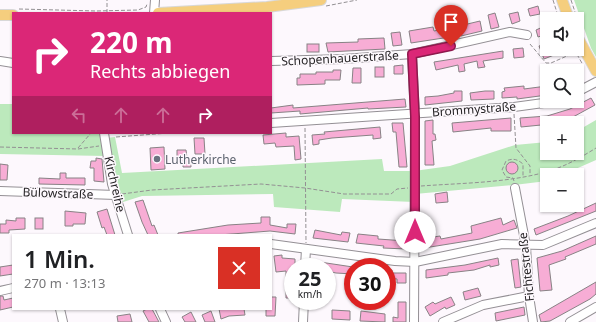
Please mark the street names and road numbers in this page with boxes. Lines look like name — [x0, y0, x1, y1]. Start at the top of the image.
street label: Schopenhauerstraße — [281, 46, 399, 70]
street label: Brommystraße — [431, 98, 517, 120]
street label: Kirchreihe — [100, 154, 130, 214]
street label: Bülowstraße — [22, 183, 94, 203]
street label: Fichtestraße — [514, 231, 538, 302]

